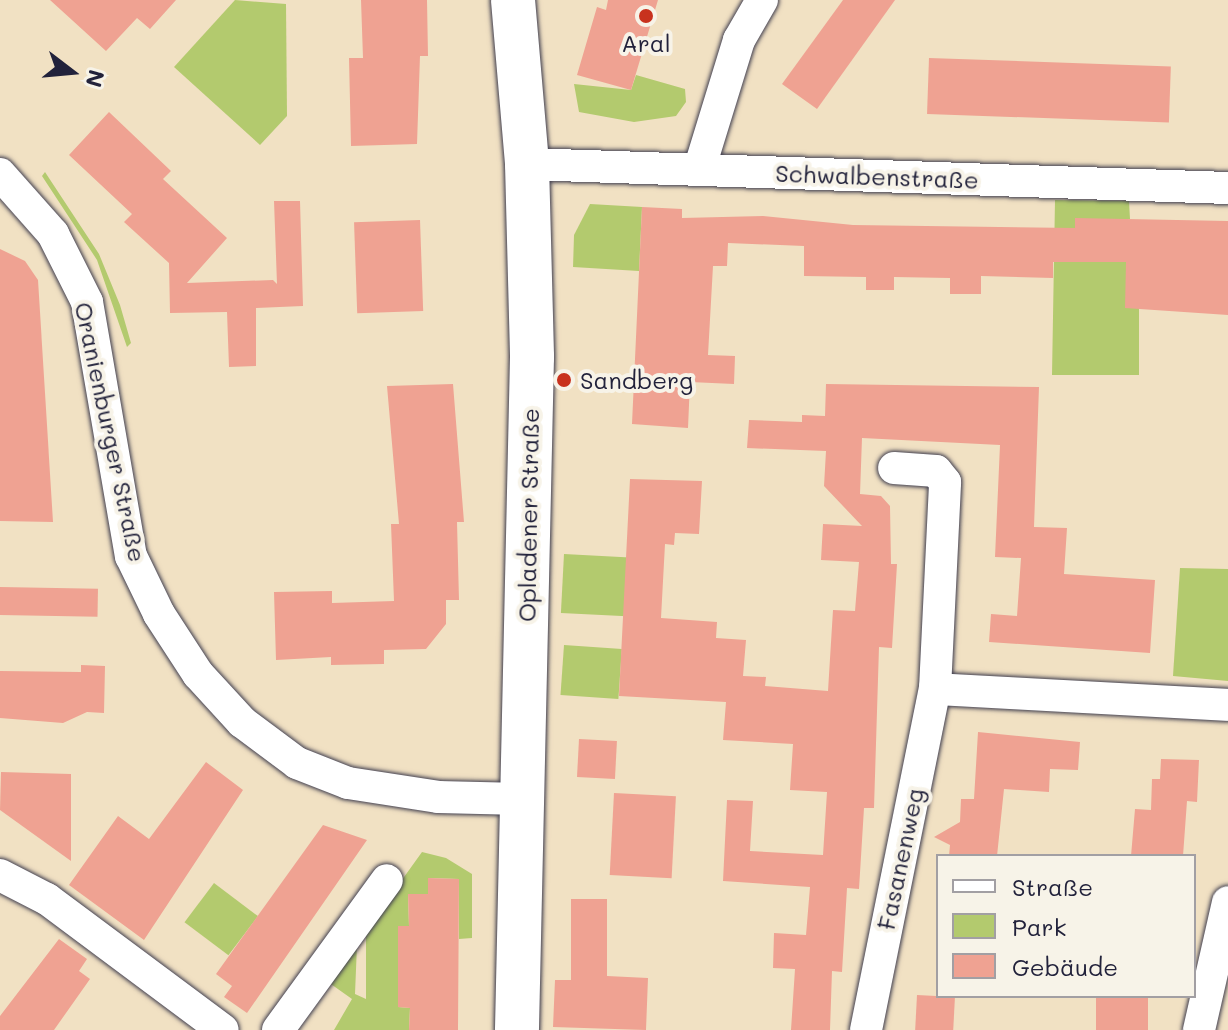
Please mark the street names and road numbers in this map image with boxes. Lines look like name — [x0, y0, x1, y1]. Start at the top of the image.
street label: Schwalbenstraße — [775, 158, 979, 194]
street label: Oranienburger Straße — [69, 299, 153, 565]
street label: Opladener Straße — [512, 408, 544, 622]
street label: Fasanenweg — [871, 786, 929, 932]

